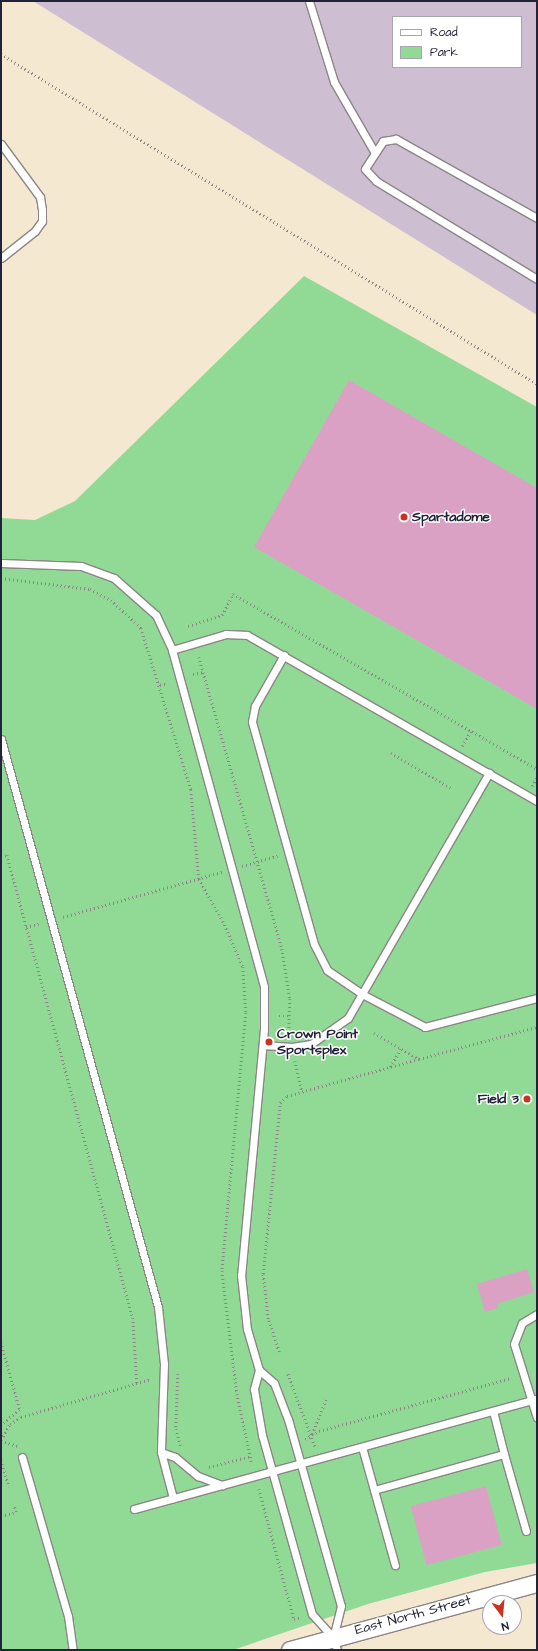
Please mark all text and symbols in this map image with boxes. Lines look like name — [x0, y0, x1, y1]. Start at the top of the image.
legend — [392, 16, 522, 68]
text: Road — [430, 24, 458, 41]
text: Park — [430, 44, 458, 61]
place label: Spartadome — [412, 509, 490, 525]
marker: Spartadome — [399, 512, 409, 522]
place label: Crown Point Sportsplex — [277, 1026, 358, 1058]
marker: Crown Point Sportsplex — [264, 1037, 274, 1047]
place label: Field 3 — [478, 1091, 519, 1107]
marker: Field 3 — [522, 1094, 532, 1104]
street label: East North Street — [353, 1591, 473, 1639]
north arrow — [482, 1595, 522, 1635]
text: N — [500, 1618, 511, 1634]

